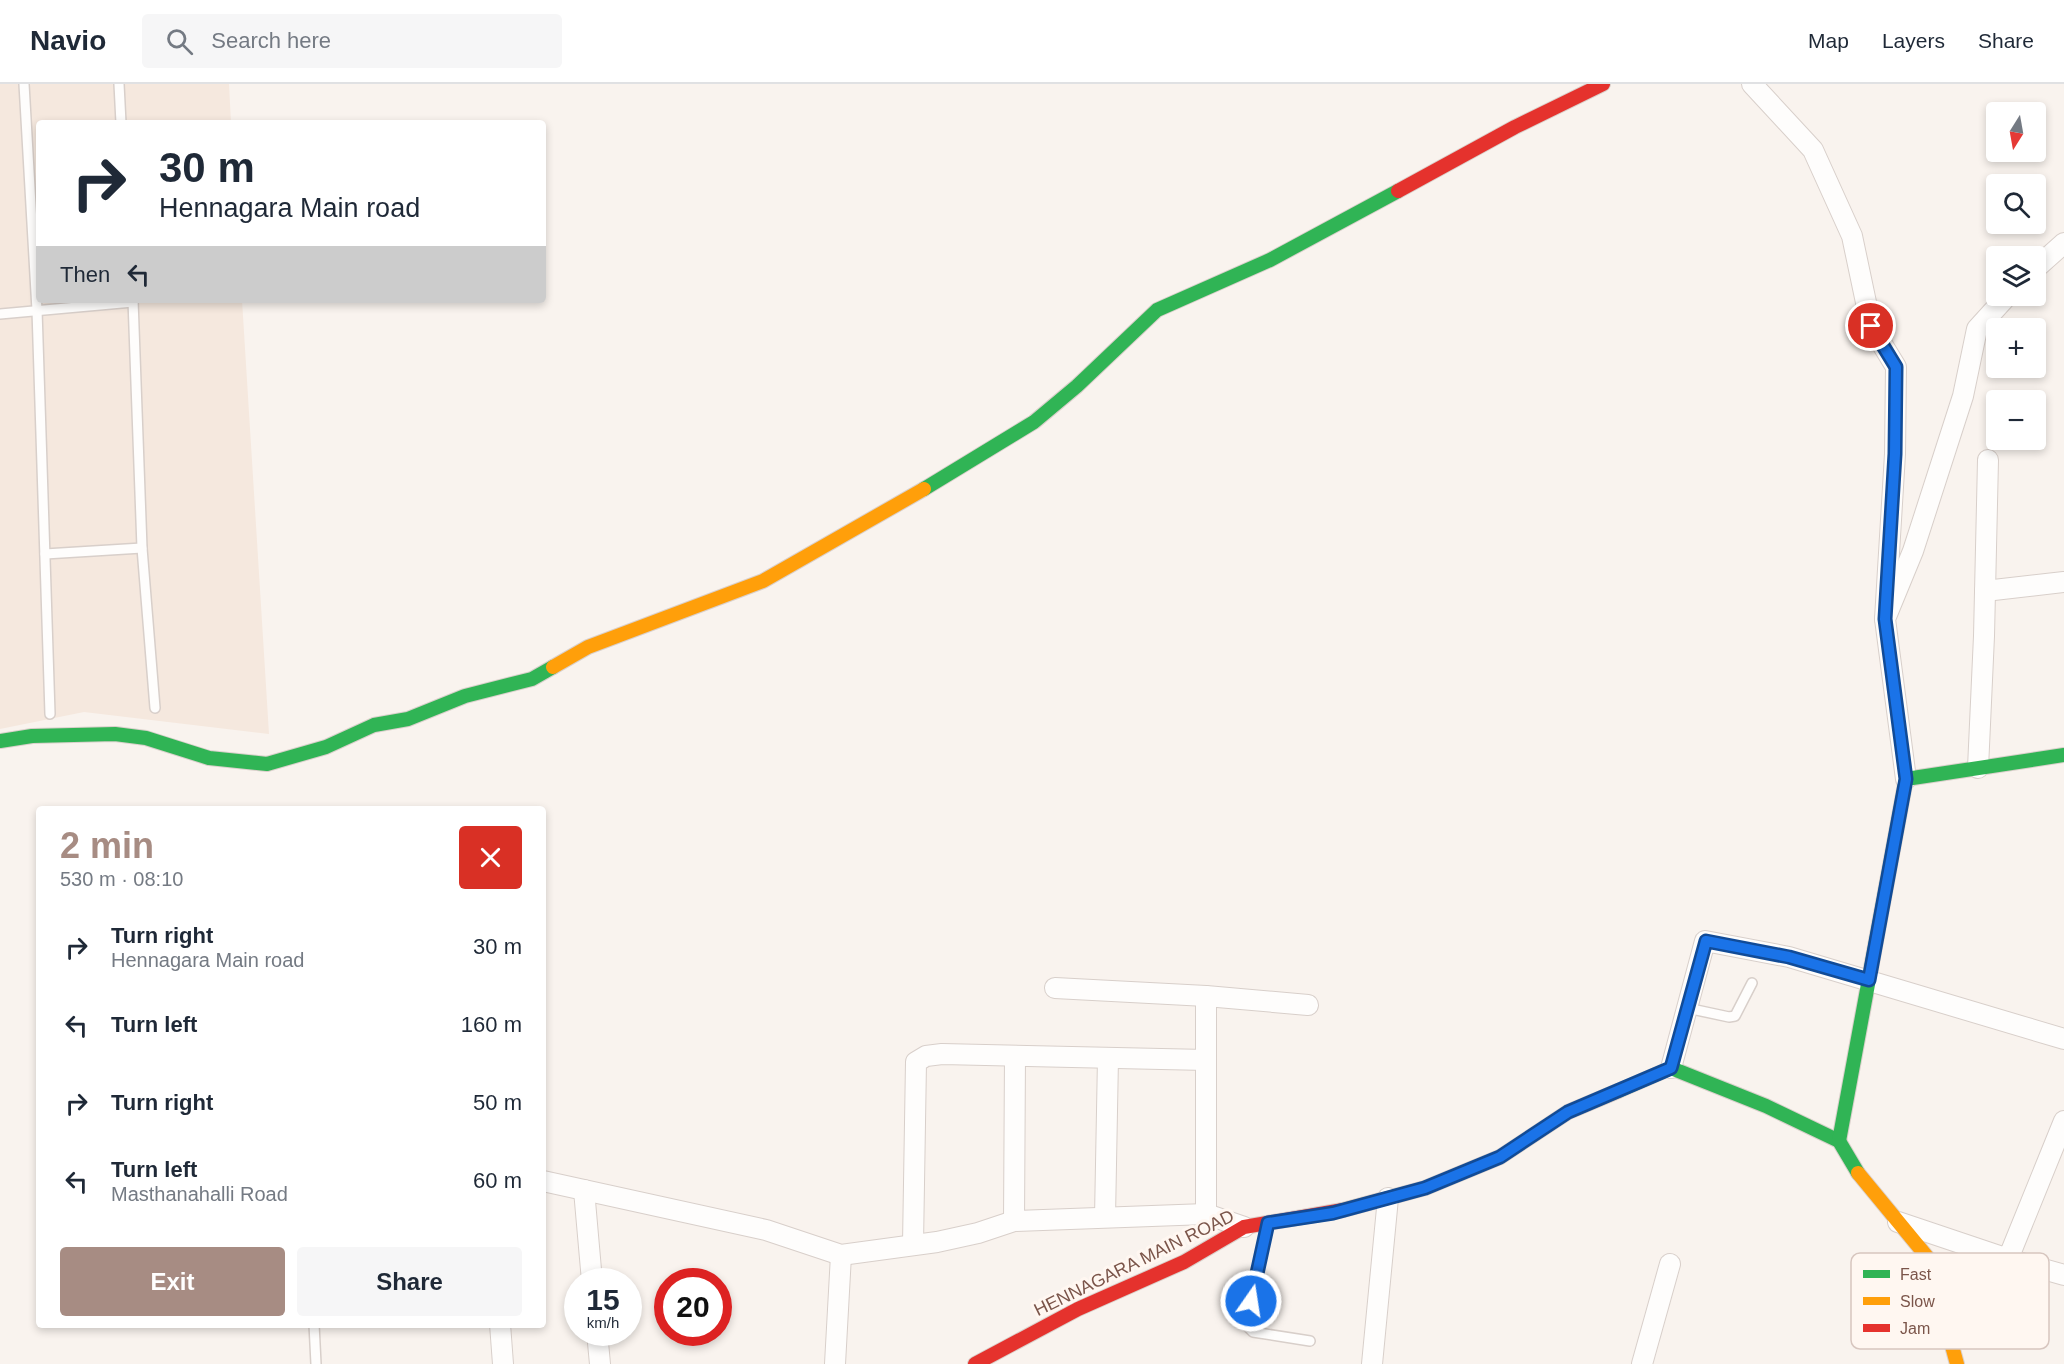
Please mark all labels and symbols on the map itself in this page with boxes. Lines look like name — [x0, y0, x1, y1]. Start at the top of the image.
north arrow — [1986, 102, 2046, 162]
pin — [1845, 300, 1896, 351]
street label: HENNAGARA MAIN ROAD — [1031, 1206, 1237, 1320]
legend — [1851, 1253, 2049, 1349]
text: Fast — [1900, 1266, 1932, 1283]
speed limit sign: 20 — [654, 1268, 732, 1346]
position arrow — [1219, 1269, 1283, 1333]
text: Slow — [1900, 1293, 1935, 1310]
text: Jam — [1900, 1320, 1930, 1337]

